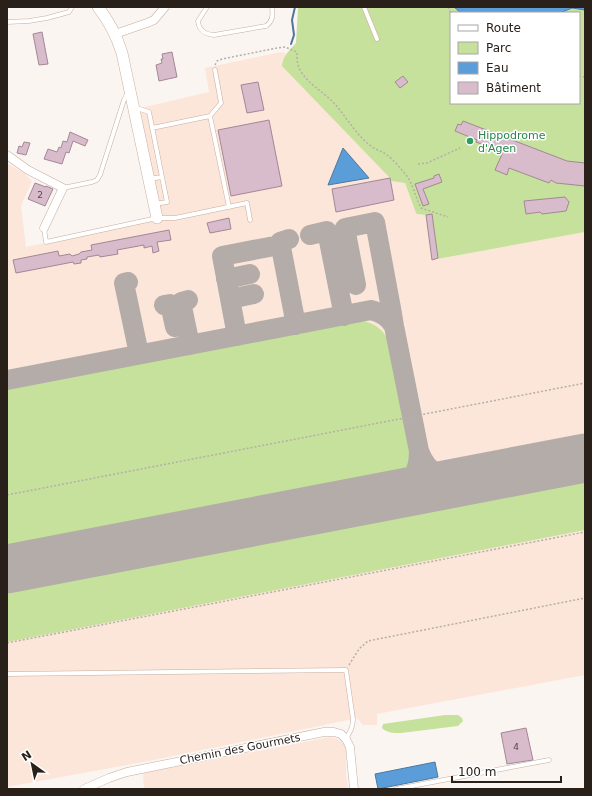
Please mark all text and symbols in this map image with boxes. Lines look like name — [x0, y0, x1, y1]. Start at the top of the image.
legend — [450, 12, 580, 104]
text: Route — [486, 21, 521, 35]
text: Parc — [486, 41, 511, 55]
text: Eau — [486, 61, 509, 75]
text: Bâtiment — [486, 81, 541, 95]
place label: Hippodrome d'Agen — [478, 129, 546, 155]
marker: Hippodrome d'Agen — [465, 136, 475, 146]
house number: 2 — [37, 190, 43, 200]
street label: Chemin des Gourmets — [179, 731, 302, 767]
house number: 4 — [513, 742, 519, 752]
north arrow — [12, 744, 52, 784]
text: N — [19, 748, 34, 764]
scale bar — [452, 758, 561, 784]
text: 100 m — [458, 765, 496, 779]

